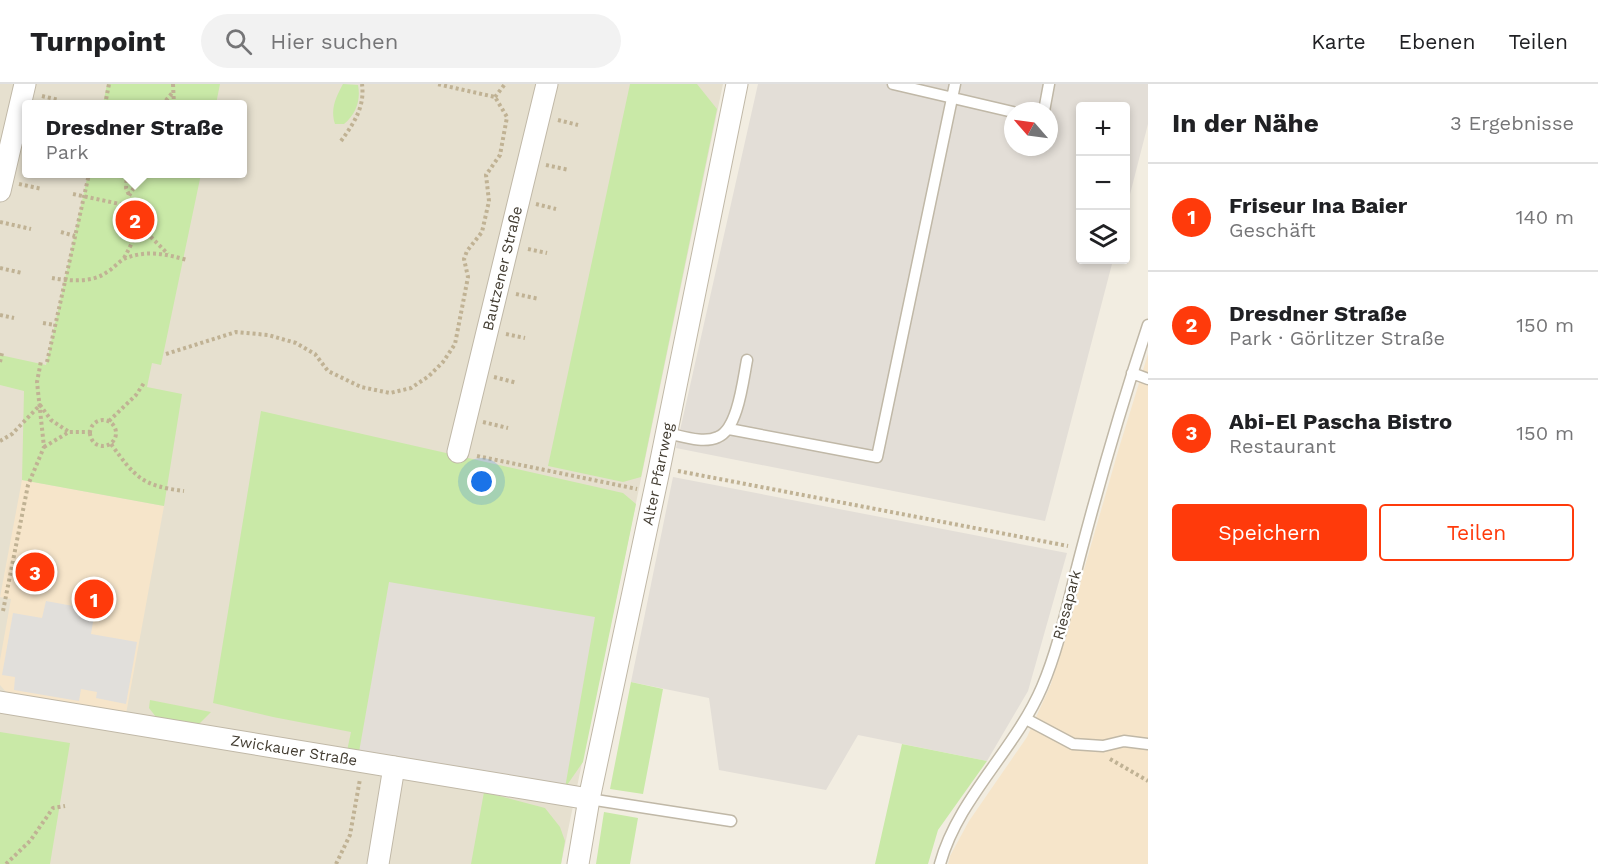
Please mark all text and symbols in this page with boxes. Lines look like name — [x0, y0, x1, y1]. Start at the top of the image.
search box — [201, 14, 621, 68]
text: Turnpoint — [30, 25, 165, 58]
icon: search — [222, 25, 255, 58]
text: Hier suchen — [270, 29, 398, 54]
text: Karte — [1311, 29, 1366, 54]
text: Ebenen — [1399, 29, 1475, 54]
text: Teilen — [1508, 29, 1568, 54]
popup — [22, 100, 247, 178]
north arrow — [1004, 102, 1058, 156]
map controls — [1076, 102, 1130, 264]
button: + — [1076, 102, 1130, 156]
text: In der Nähe — [1172, 108, 1319, 138]
text: 3 Ergebnisse — [1450, 111, 1574, 135]
text: Dresdner Straße — [46, 115, 223, 140]
text: Park — [46, 140, 89, 164]
button: − — [1076, 156, 1130, 210]
text: Friseur Ina Baier — [1229, 193, 1407, 218]
pin: 2 — [116, 198, 154, 242]
street label: Bautzener Straße — [479, 204, 526, 332]
text: 1 — [1187, 205, 1196, 229]
text: 140 m — [1516, 205, 1574, 229]
button: layers — [1076, 210, 1130, 264]
text: Geschäft — [1229, 218, 1316, 242]
text: Dresdner Straße — [1229, 301, 1407, 326]
text: 2 — [1186, 313, 1197, 337]
text: 150 m — [1516, 313, 1574, 337]
text: Park · Görlitzer Straße — [1229, 326, 1445, 350]
text: Abi-El Pascha Bistro — [1229, 409, 1452, 434]
street label: Alter Pfarrweg — [638, 421, 677, 527]
text: 3 — [1186, 421, 1197, 445]
text: 150 m — [1516, 421, 1574, 445]
text: Restaurant — [1229, 434, 1336, 458]
your location — [467, 467, 496, 496]
button: Speichern — [1172, 504, 1367, 561]
button: Teilen — [1379, 504, 1574, 561]
pin: 3 — [15, 550, 54, 594]
street label: Riesapark — [1049, 568, 1085, 642]
pin: 1 — [74, 576, 113, 622]
street label: Zwickauer Straße — [229, 731, 359, 770]

